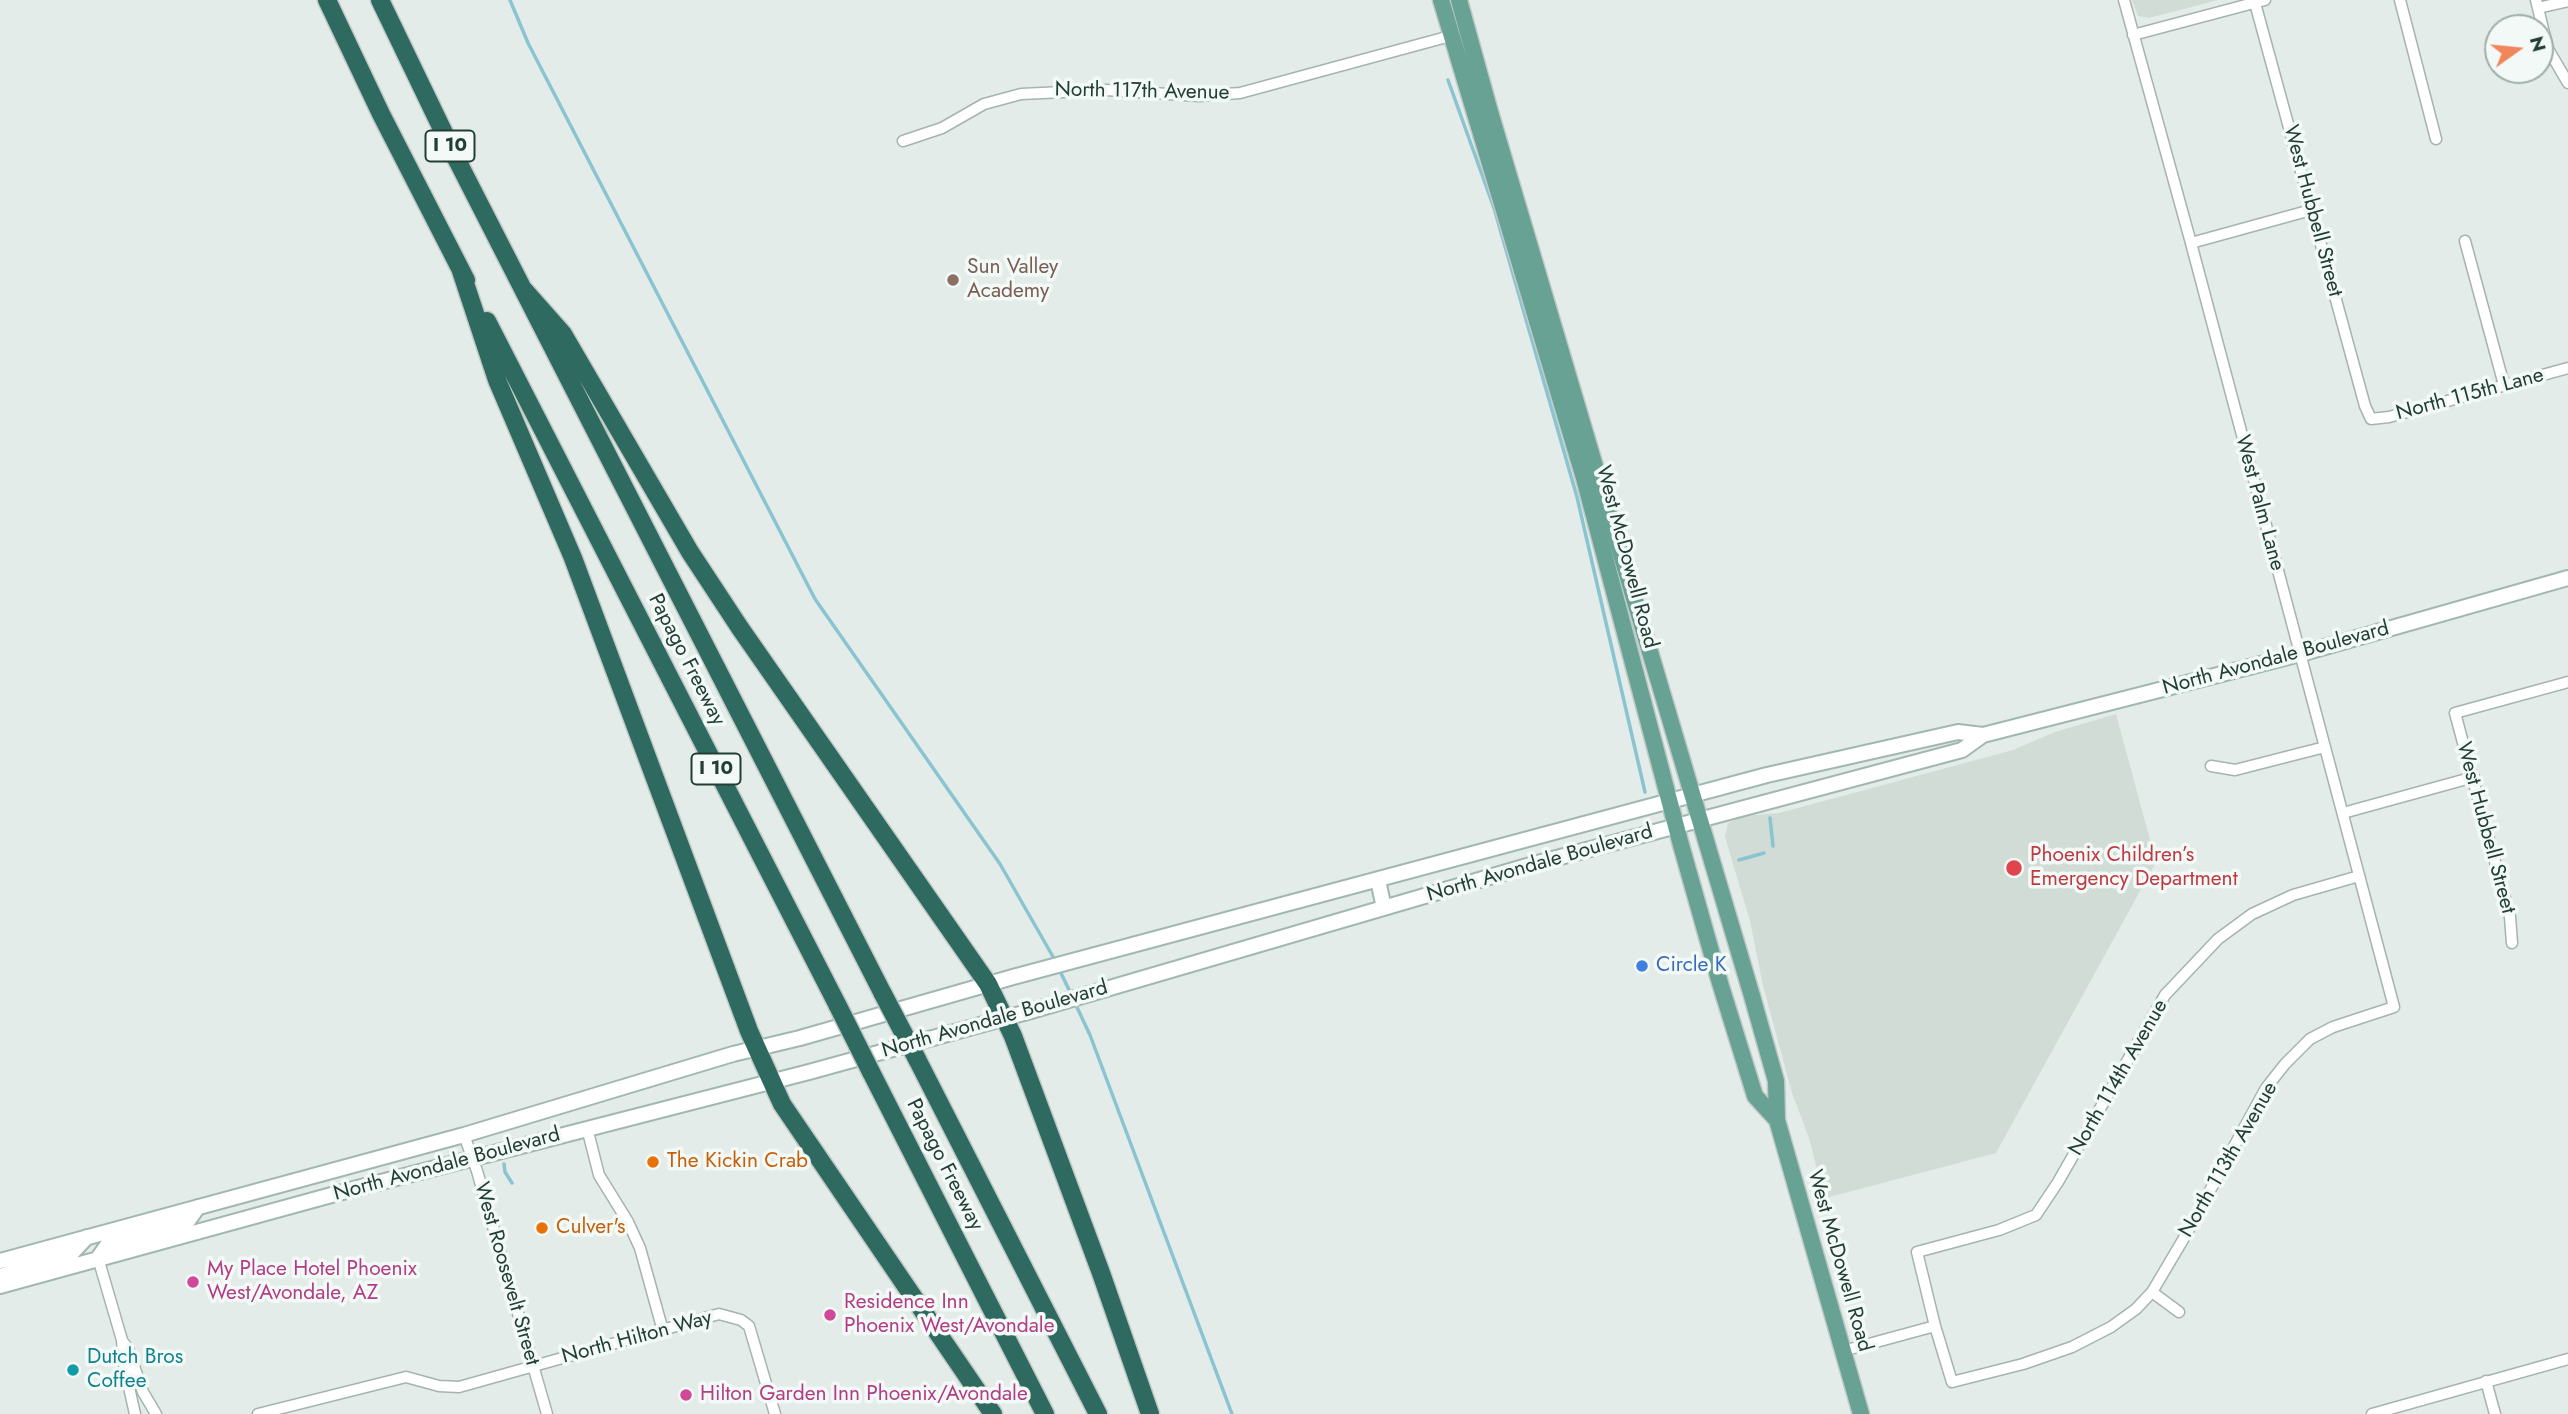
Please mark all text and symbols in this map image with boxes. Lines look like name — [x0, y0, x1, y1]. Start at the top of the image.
north arrow — [2484, 14, 2554, 84]
text: N — [2523, 33, 2553, 55]
street label: North 117th Avenue — [1054, 78, 1230, 106]
street label: West Hubbell Street — [2277, 122, 2347, 300]
road number: I 10 — [426, 130, 475, 162]
place label: Sun Valley Academy — [967, 255, 1058, 305]
marker: Sun Valley Academy — [945, 272, 961, 288]
street label: North 115th Lane — [2393, 363, 2547, 427]
street label: West Palm Lane — [2229, 432, 2289, 574]
street label: West McDowell Road — [1589, 463, 1663, 651]
street label: Papago Freeway — [642, 590, 730, 730]
street label: North Avondale Boulevard — [2160, 617, 2392, 701]
street label: West Hubbell Street — [2450, 739, 2520, 917]
road number: I 10 — [692, 754, 740, 784]
street label: North Avondale Boulevard — [1424, 820, 1656, 908]
place label: Phoenix Children’s Emergency Department — [2030, 843, 2238, 893]
marker: Phoenix Children’s Emergency Department — [2004, 858, 2024, 878]
place label: Circle K — [1656, 953, 1727, 979]
marker: Circle K — [1634, 958, 1650, 974]
street label: North Avondale Boulevard — [879, 976, 1111, 1064]
street label: North 114th Avenue — [2064, 995, 2174, 1161]
street label: North 113th Avenue — [2174, 1078, 2284, 1242]
street label: Papago Freeway — [900, 1095, 988, 1235]
street label: North Avondale Boulevard — [331, 1123, 563, 1207]
place label: The Kickin Crab — [667, 1149, 808, 1175]
marker: The Kickin Crab — [645, 1154, 661, 1170]
street label: West McDowell Road — [1801, 1167, 1877, 1355]
street label: West Roosevelt Street — [468, 1179, 544, 1369]
place label: Culver's — [556, 1215, 626, 1241]
marker: Culver's — [534, 1220, 550, 1236]
place label: My Place Hotel Phoenix West/Avondale, AZ — [207, 1257, 417, 1307]
marker: My Place Hotel Phoenix West/Avondale, AZ — [185, 1274, 201, 1290]
place label: Residence Inn Phoenix West/Avondale — [844, 1290, 1055, 1340]
street label: North Hilton Way — [559, 1306, 715, 1370]
marker: Residence Inn Phoenix West/Avondale — [822, 1307, 838, 1323]
place label: Dutch Bros Coffee — [87, 1345, 183, 1395]
marker: Dutch Bros Coffee — [65, 1362, 81, 1378]
place label: Hilton Garden Inn Phoenix/Avondale — [700, 1382, 1028, 1408]
marker: Hilton Garden Inn Phoenix/Avondale — [678, 1387, 694, 1403]

